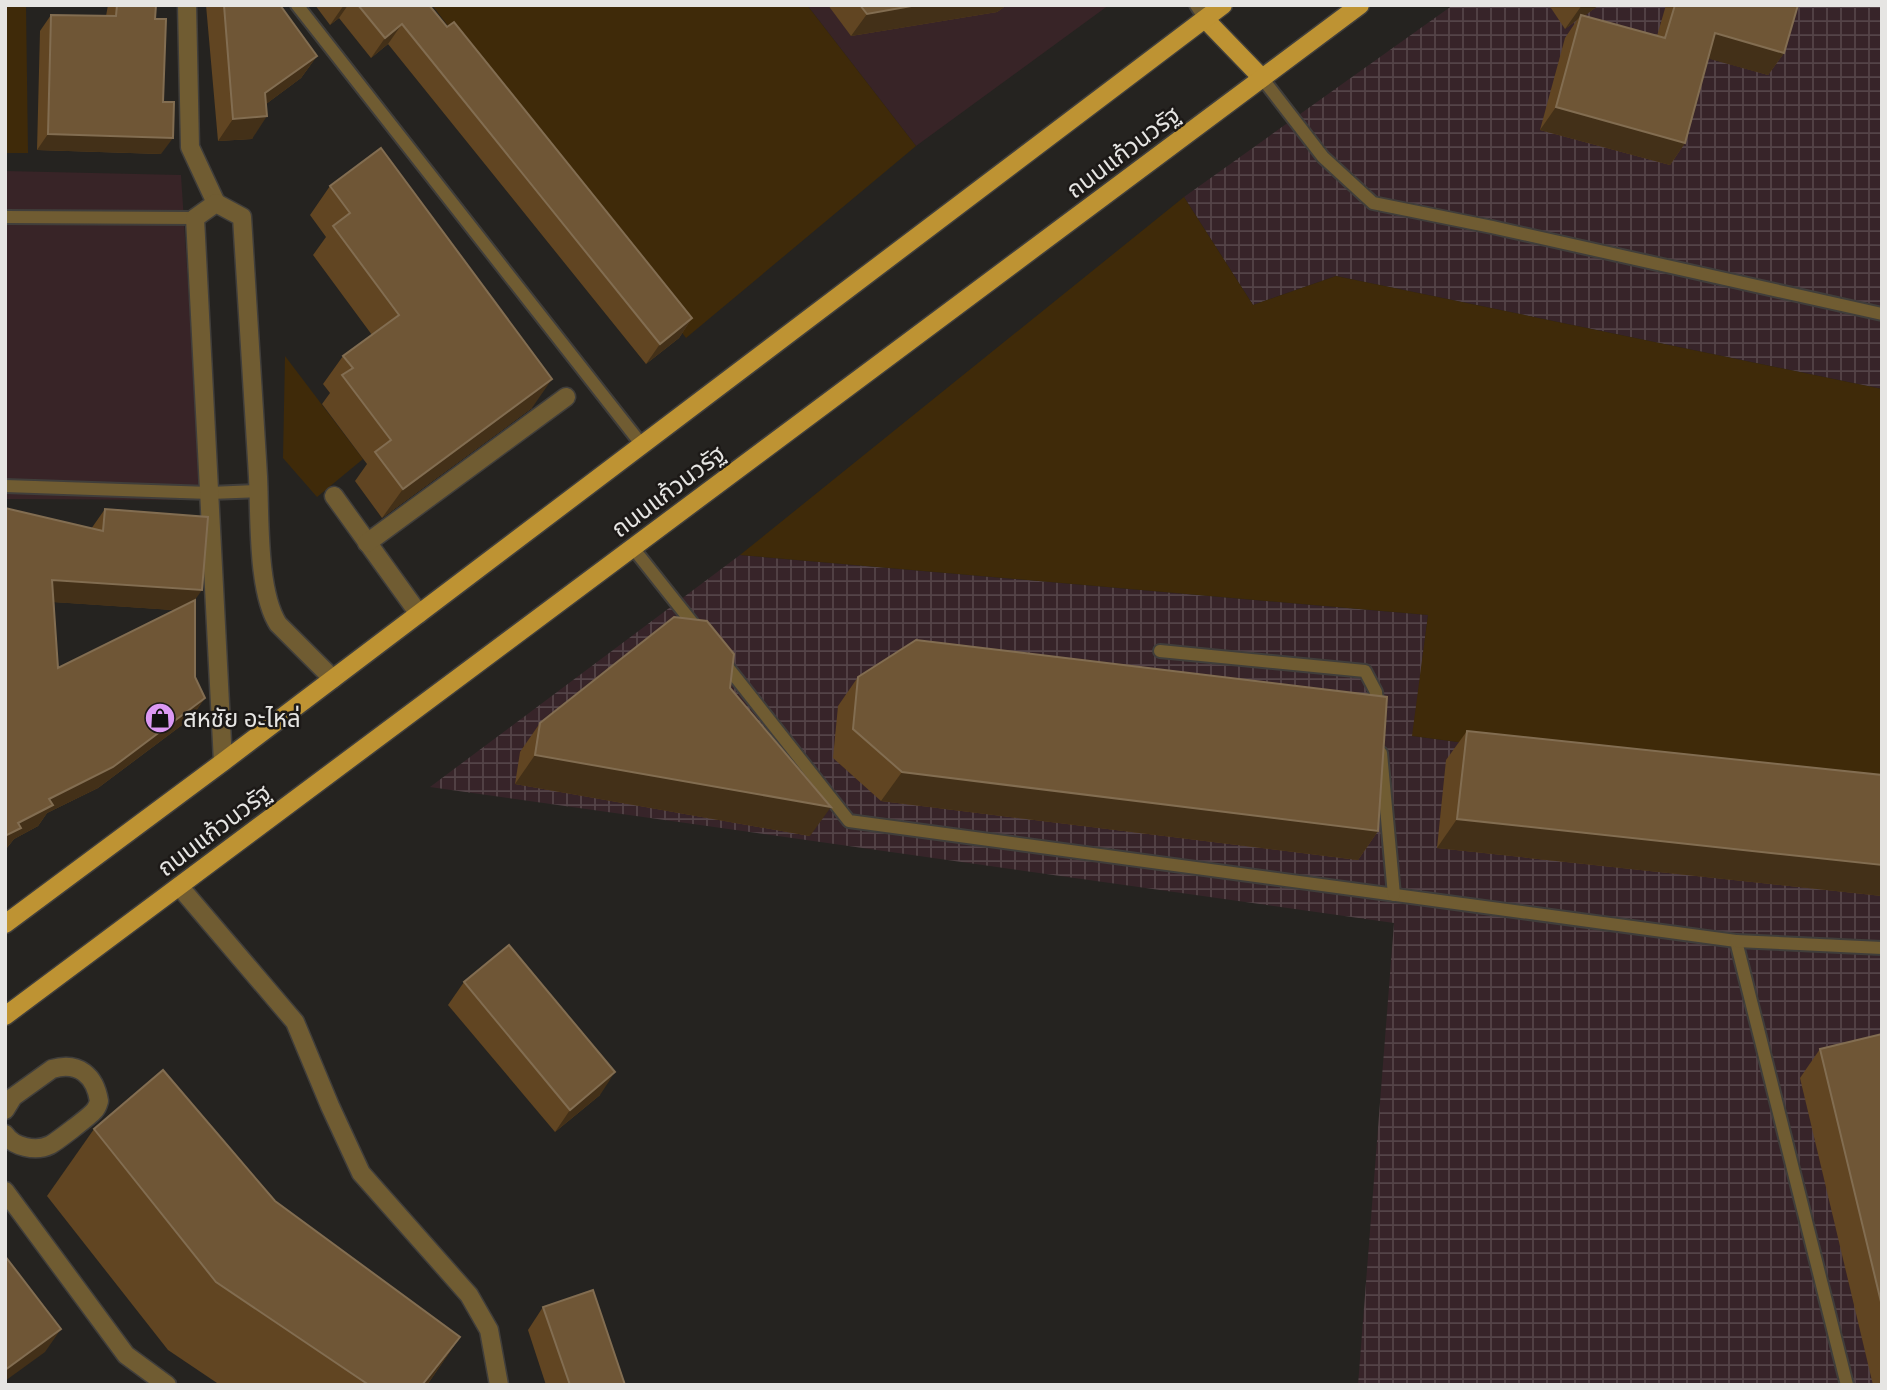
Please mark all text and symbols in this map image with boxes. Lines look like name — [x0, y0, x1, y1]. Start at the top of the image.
street label: ถนนแก้วนวรัฐ — [1061, 101, 1185, 203]
street label: ถนนแก้วนวรัฐ — [606, 440, 730, 542]
shop icon: สหชัย อะไหล่ — [143, 701, 177, 735]
place label: สหชัย อะไหล่ — [183, 705, 301, 732]
street label: ถนนแก้วนวรัฐ — [152, 779, 276, 881]

